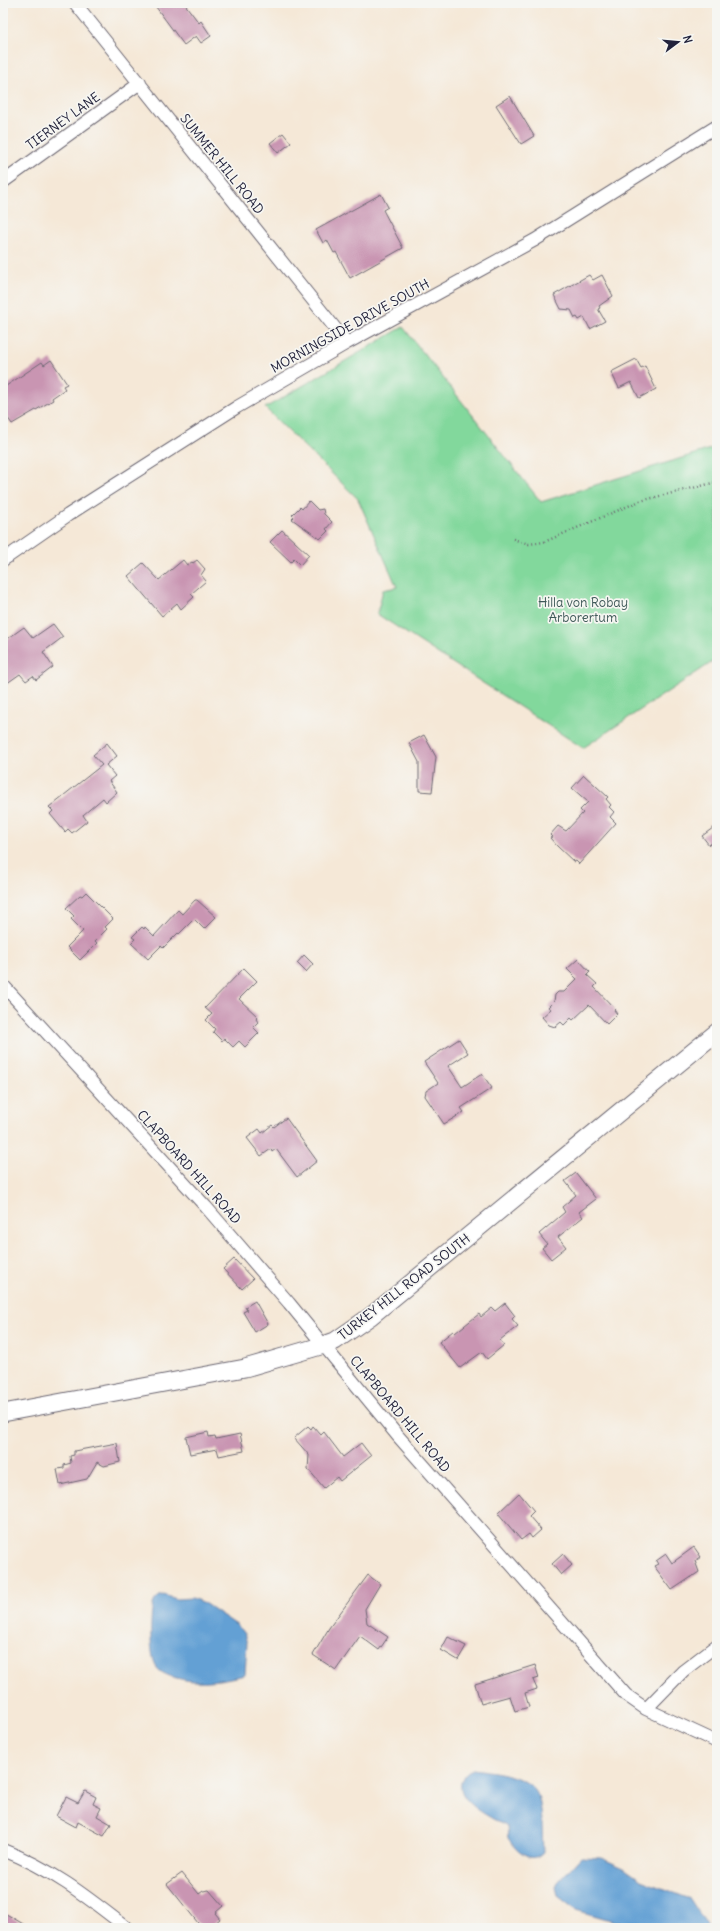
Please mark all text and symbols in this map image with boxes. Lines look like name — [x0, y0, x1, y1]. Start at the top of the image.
north arrow — [658, 22, 698, 62]
text: N — [680, 34, 695, 45]
street label: TIERNEY LANE — [23, 88, 104, 154]
street label: SUMMER HILL ROAD — [176, 110, 268, 218]
street label: MORNINGSIDE DRIVE SOUTH — [268, 275, 432, 377]
park label: Hilla von Robay Arborertum — [538, 594, 628, 626]
street label: CLAPBOARD HILL ROAD — [133, 1107, 245, 1227]
street label: TURKEY HILL ROAD SOUTH — [334, 1230, 474, 1344]
street label: CLAPBOARD HILL ROAD — [346, 1352, 454, 1476]

